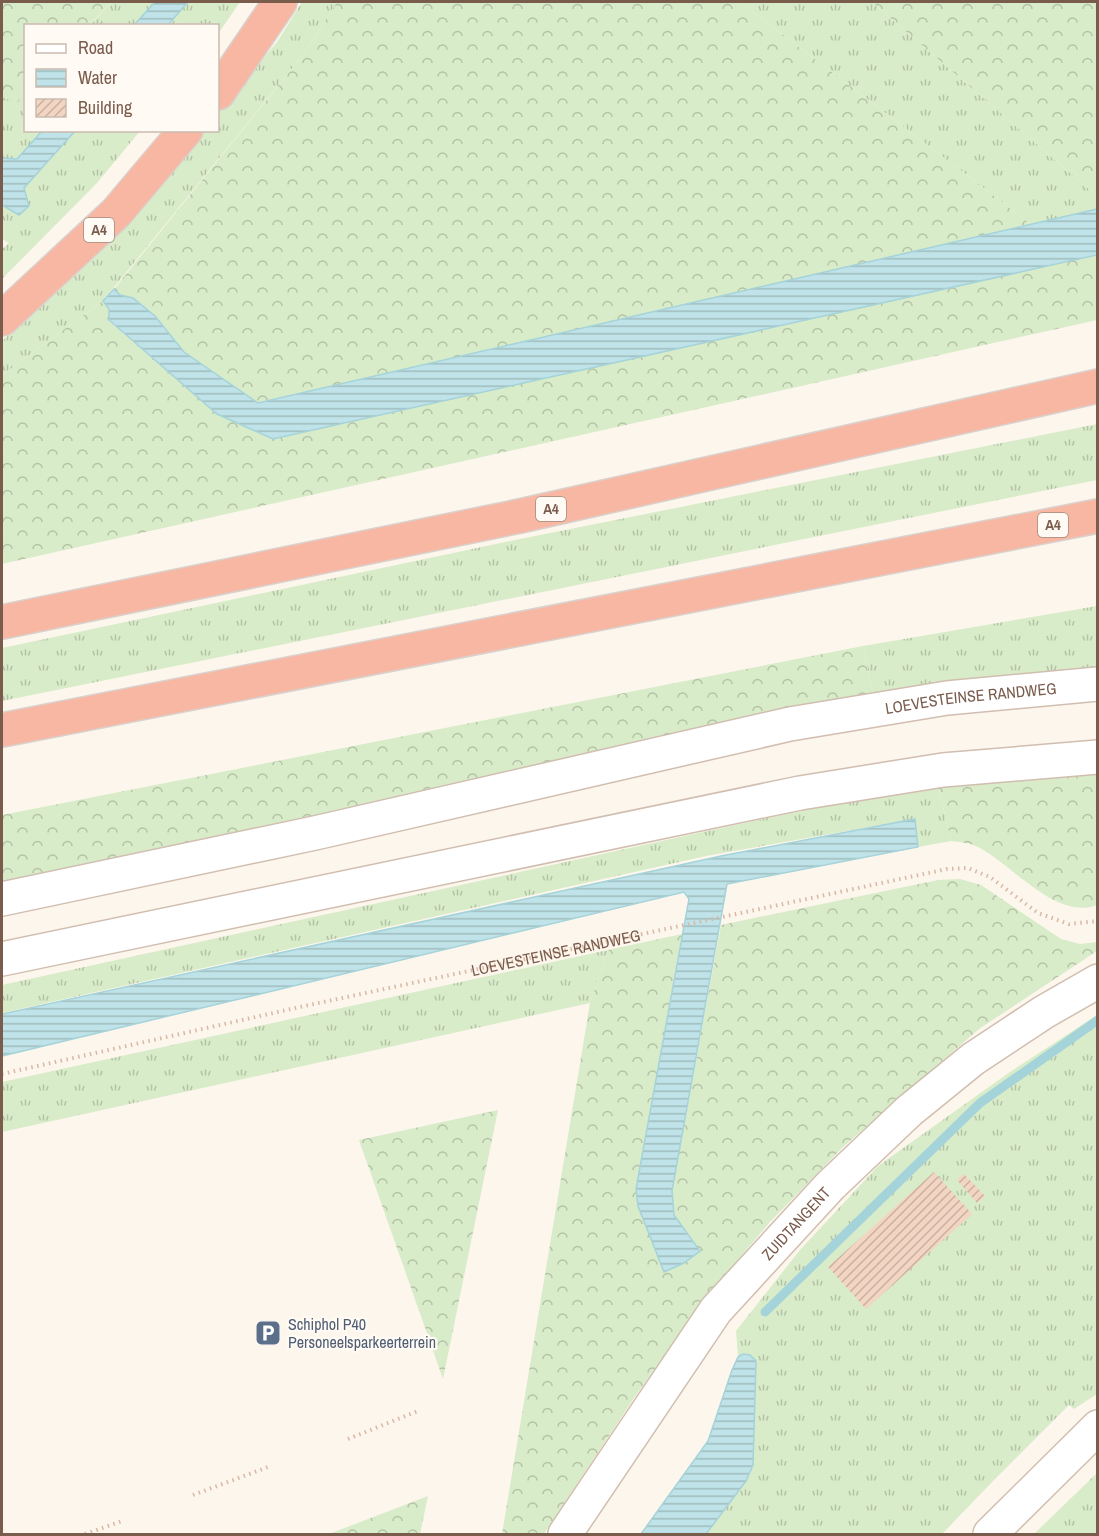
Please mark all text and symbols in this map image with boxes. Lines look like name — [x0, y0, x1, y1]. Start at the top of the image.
legend — [24, 24, 219, 132]
text: Road — [78, 35, 113, 60]
text: Water — [78, 65, 117, 90]
text: Building — [78, 95, 133, 120]
road number: A4 — [84, 218, 114, 242]
road number: A4 — [536, 497, 566, 521]
road number: A4 — [1038, 513, 1068, 537]
street label: LOEVESTEINSE RANDWEG — [884, 677, 1057, 719]
street label: LOEVESTEINSE RANDWEG — [469, 924, 642, 981]
street label: ZUIDTANGENT — [756, 1182, 835, 1265]
place label: Schiphol P40 Personeelsparkeerterrein — [288, 1313, 436, 1353]
parking icon: Schiphol P40 Personeelsparkeerterrein — [253, 1318, 283, 1348]

